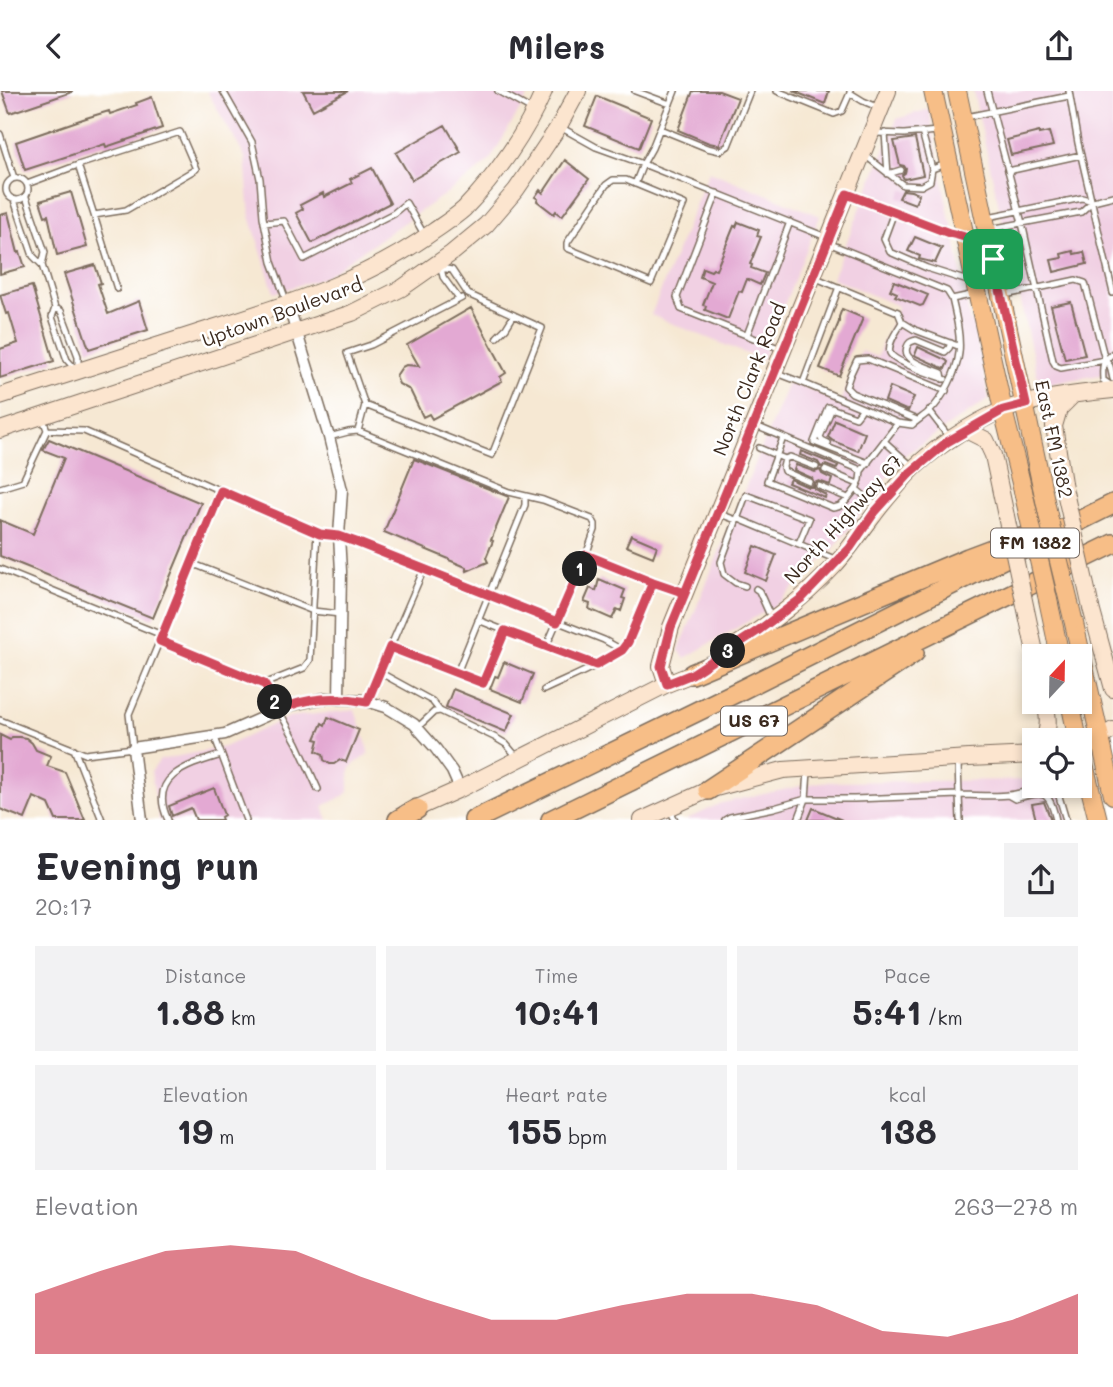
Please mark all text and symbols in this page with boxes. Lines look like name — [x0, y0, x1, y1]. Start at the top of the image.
text: Milers — [508, 25, 605, 67]
icon: back — [35, 27, 73, 65]
icon: share — [1040, 27, 1078, 65]
pin — [963, 229, 1023, 289]
icon: arrive — [974, 240, 1012, 278]
street label: Uptown Boulevard — [198, 271, 365, 352]
street label: North Clark Road — [706, 298, 791, 459]
street label: East FM 1382 — [1030, 378, 1079, 500]
street label: North Highway 67 — [778, 449, 907, 589]
road number: FM 1382 — [991, 529, 1079, 557]
pin: 1 — [562, 552, 598, 587]
text: 1 — [575, 556, 584, 581]
pin: 3 — [710, 633, 746, 669]
text: 3 — [722, 638, 733, 663]
north arrow — [1022, 644, 1092, 714]
map controls — [1022, 644, 1092, 798]
pin: 2 — [258, 685, 292, 719]
text: 2 — [269, 689, 280, 714]
road number: US 67 — [721, 707, 787, 735]
button: locate — [1022, 728, 1092, 798]
text: Evening run — [35, 840, 259, 890]
button: share — [1004, 843, 1078, 917]
text: 20:17 — [35, 891, 92, 921]
text: Distance — [165, 963, 246, 988]
text: Time — [535, 963, 578, 988]
text: Pace — [884, 963, 931, 988]
text: 1.88 — [155, 988, 225, 1034]
text: 10:41 — [513, 988, 600, 1034]
text: 5:41 — [852, 988, 921, 1034]
text: km — [225, 1005, 256, 1030]
text: /km — [921, 1005, 963, 1030]
text: Elevation — [163, 1082, 248, 1107]
text: Heart rate — [505, 1082, 608, 1107]
text: kcal — [889, 1082, 926, 1107]
text: 19 — [177, 1107, 213, 1153]
text: 155 — [506, 1107, 562, 1153]
text: 138 — [878, 1107, 937, 1153]
text: m — [213, 1124, 234, 1149]
text: bpm — [562, 1124, 607, 1149]
text: Elevation — [35, 1191, 138, 1221]
text: 263–278 m — [954, 1191, 1078, 1221]

